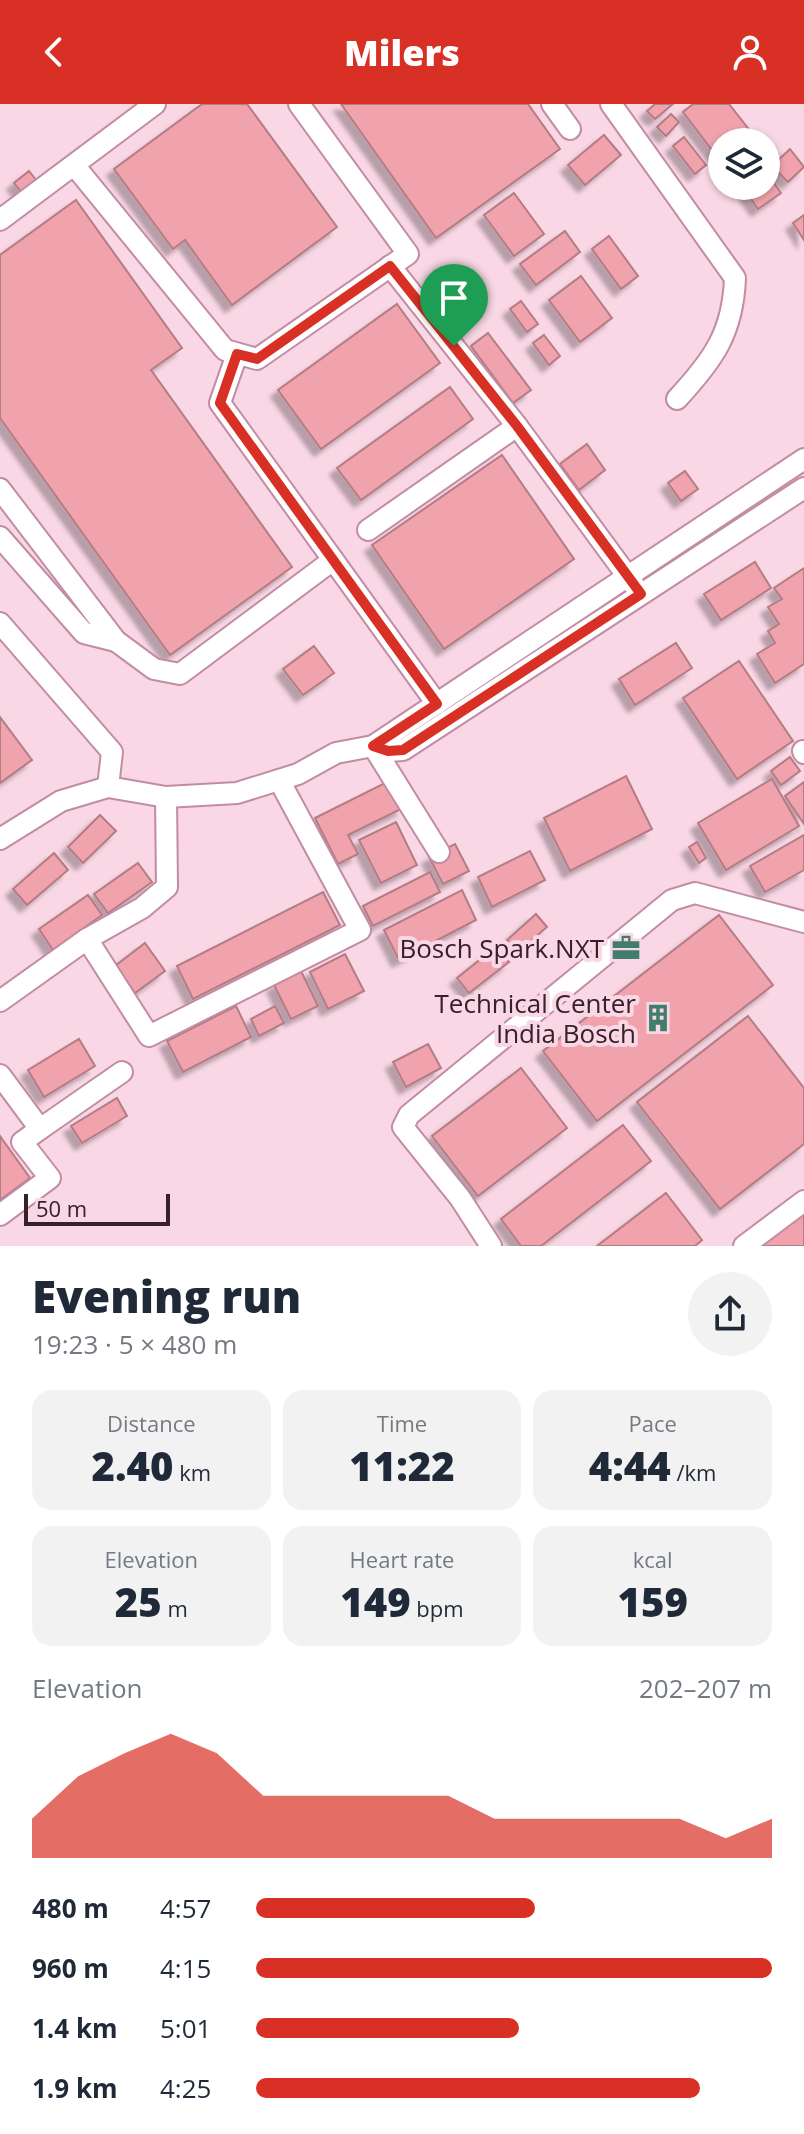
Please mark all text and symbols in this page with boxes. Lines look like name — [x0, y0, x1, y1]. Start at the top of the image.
text: Milers — [344, 28, 460, 77]
icon: back — [32, 30, 76, 74]
icon: person — [728, 30, 772, 74]
map controls — [708, 128, 780, 200]
button: layers — [708, 128, 780, 200]
pin — [420, 264, 488, 346]
icon: arrive — [432, 276, 476, 320]
place label: Bosch Spark.NXT — [399, 930, 605, 966]
office icon: Bosch Spark.NXT — [611, 933, 641, 963]
place label: Technical Center India Bosch — [435, 985, 636, 1051]
building icon: Technical Center India Bosch — [643, 1003, 673, 1033]
scale bar — [24, 1190, 170, 1226]
text: 50 m — [36, 1193, 87, 1223]
text: Evening run — [32, 1266, 301, 1326]
button: share — [688, 1272, 772, 1356]
text: 19:23 · 5 × 480 m — [32, 1326, 237, 1362]
text: Distance — [107, 1408, 196, 1438]
text: Time — [377, 1408, 427, 1438]
text: Pace — [628, 1408, 677, 1438]
text: 2.40 — [92, 1438, 173, 1493]
text: 11:22 — [349, 1438, 455, 1493]
text: 4:44 — [589, 1438, 671, 1493]
text: km — [173, 1457, 211, 1487]
text: /km — [671, 1457, 716, 1487]
text: Elevation — [105, 1544, 198, 1574]
text: Heart rate — [350, 1544, 454, 1574]
text: kcal — [633, 1544, 673, 1574]
text: 25 — [115, 1574, 162, 1629]
text: 149 — [340, 1574, 411, 1629]
text: 159 — [618, 1574, 688, 1629]
text: m — [162, 1593, 188, 1623]
text: bpm — [411, 1593, 464, 1623]
text: Elevation — [32, 1670, 142, 1706]
text: 202–207 m — [639, 1670, 772, 1706]
text: 480 m — [32, 1890, 109, 1926]
text: 4:57 — [160, 1890, 211, 1926]
text: 960 m — [32, 1950, 109, 1986]
text: 4:15 — [160, 1950, 211, 1986]
text: 1.4 km — [32, 2010, 118, 2046]
text: 5:01 — [160, 2010, 211, 2046]
text: 1.9 km — [32, 2070, 118, 2106]
text: 4:25 — [160, 2070, 211, 2106]

